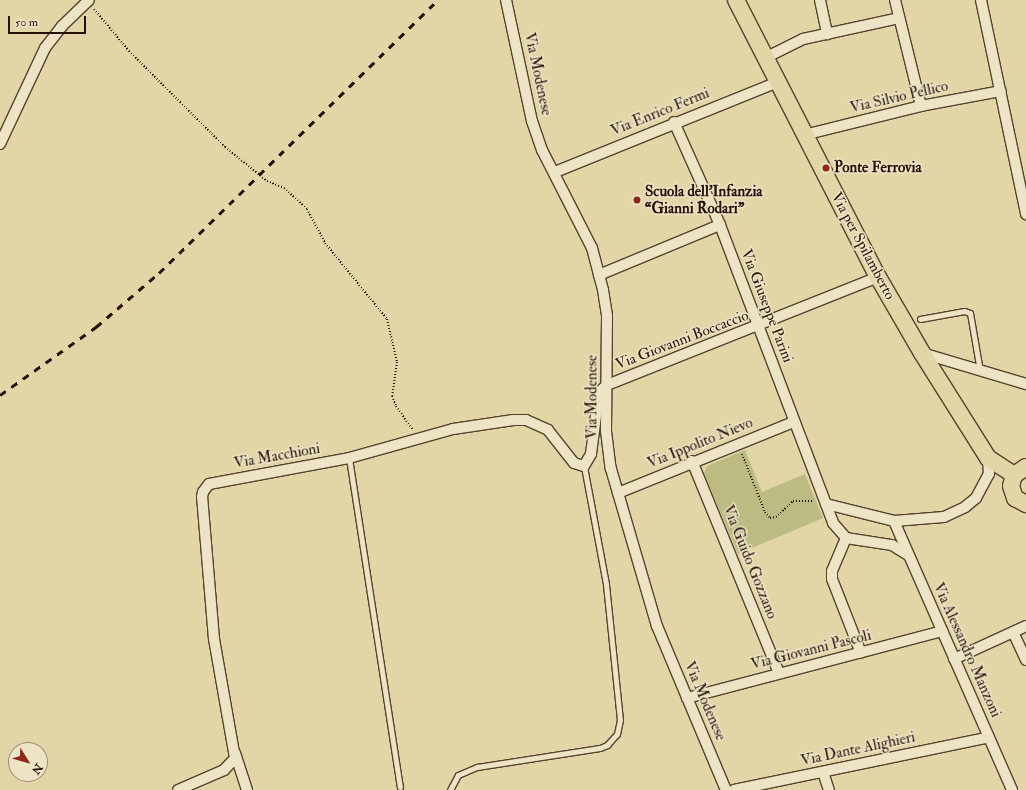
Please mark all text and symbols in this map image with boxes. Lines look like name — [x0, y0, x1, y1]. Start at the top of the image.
scale bar — [10, 8, 88, 34]
text: 50 m — [15, 15, 38, 30]
street label: Via Modenese — [520, 31, 556, 117]
street label: Via Silvio Pellico — [848, 77, 950, 117]
street label: Via Enrico Fermi — [608, 84, 712, 140]
place label: Ponte Ferrovia — [834, 159, 922, 177]
marker: Ponte Ferrovia — [821, 163, 831, 173]
place label: Scuola dell’Infanzia “Gianni Rodari” — [645, 182, 763, 217]
street label: Via per Spilamberto — [827, 189, 899, 303]
marker: Scuola dell’Infanzia “Gianni Rodari” — [632, 195, 642, 205]
street label: Via Giuseppe Parini — [737, 247, 797, 365]
street label: Via Giovanni Boccaccio — [613, 306, 751, 374]
street label: Via Modenese — [583, 355, 601, 439]
street label: Via Ippolito Nievo — [645, 414, 755, 472]
street label: Via Macchioni — [232, 440, 322, 472]
street label: Via Guido Gozzano — [719, 502, 781, 622]
street label: Via Alessandro Manzoni — [929, 580, 1005, 720]
street label: Via Giovanni Pascoli — [749, 626, 873, 674]
street label: Via Modenese — [680, 659, 730, 743]
street label: Via Dante Alighieri — [799, 728, 917, 770]
north arrow — [8, 742, 48, 782]
text: N — [29, 761, 45, 777]

